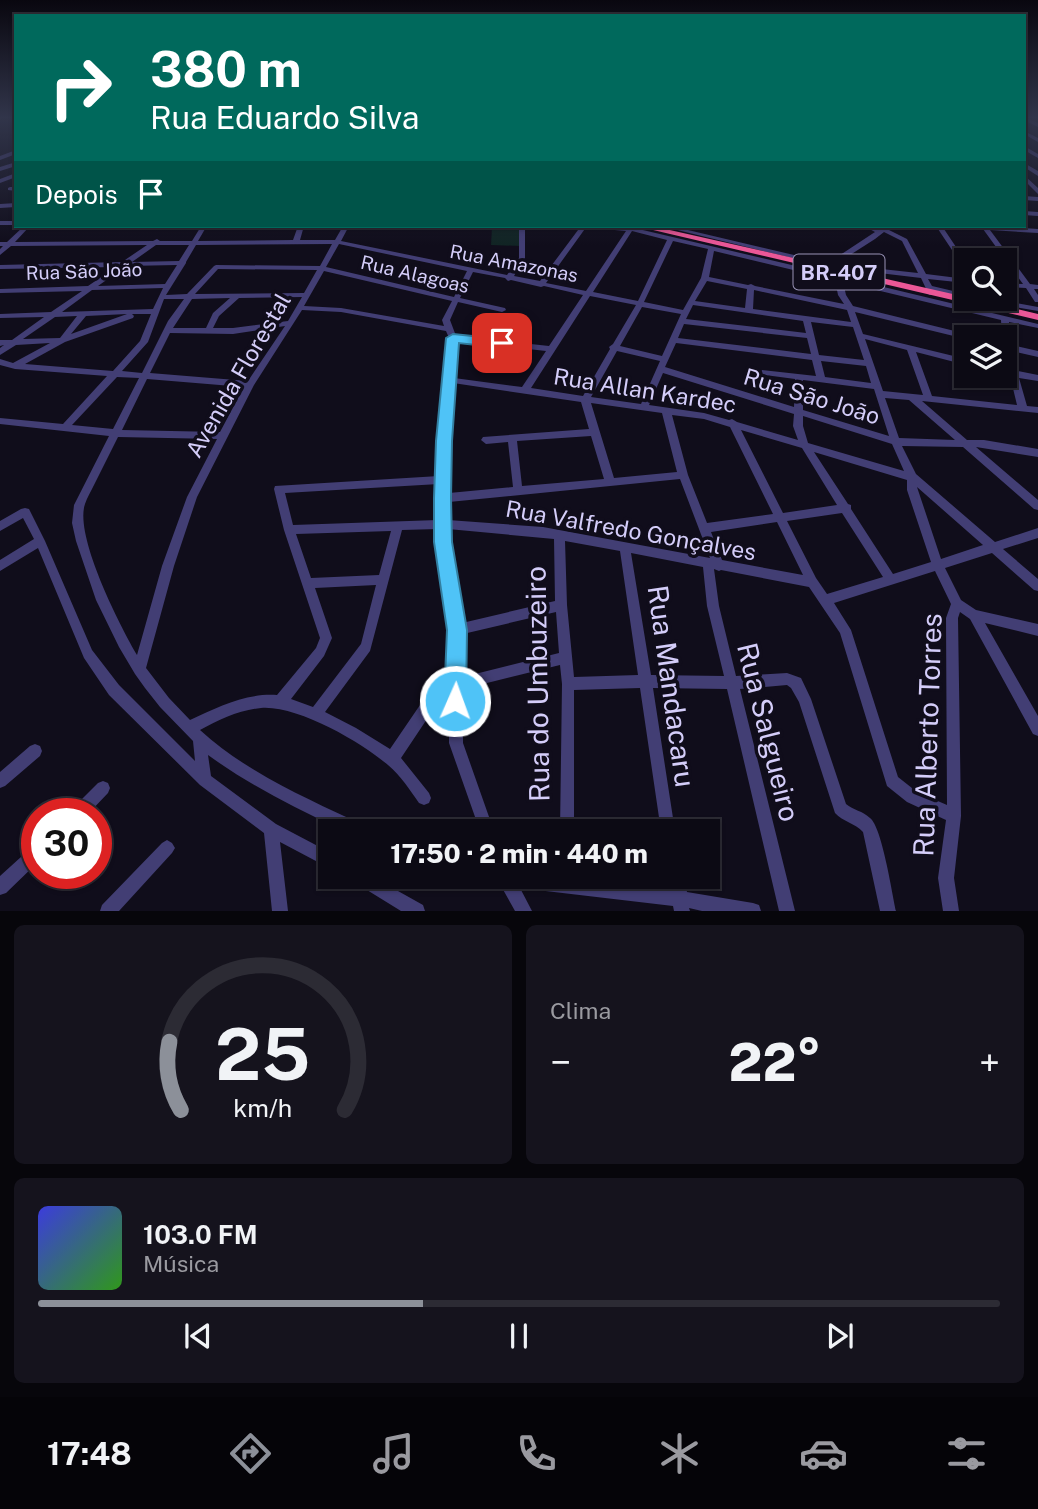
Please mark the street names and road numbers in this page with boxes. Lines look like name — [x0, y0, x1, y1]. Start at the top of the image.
street label: Rua Amazonas — [448, 240, 580, 286]
street label: Rua Alagoas — [359, 251, 471, 297]
road number: BR-407 — [794, 254, 884, 290]
street label: Rua São João — [25, 258, 143, 284]
street label: Avenida Florestal — [180, 288, 296, 462]
street label: Rua Allan Kardec — [552, 362, 738, 418]
street label: Rua São João — [741, 362, 883, 430]
street label: Rua Valfredo Gonçalves — [504, 495, 758, 565]
street label: Rua do Umbuzeiro — [518, 566, 556, 802]
street label: Rua Mandacaru — [641, 583, 703, 789]
street label: Rua Alberto Torres — [906, 613, 948, 857]
street label: Rua Salgueiro — [731, 639, 807, 825]

